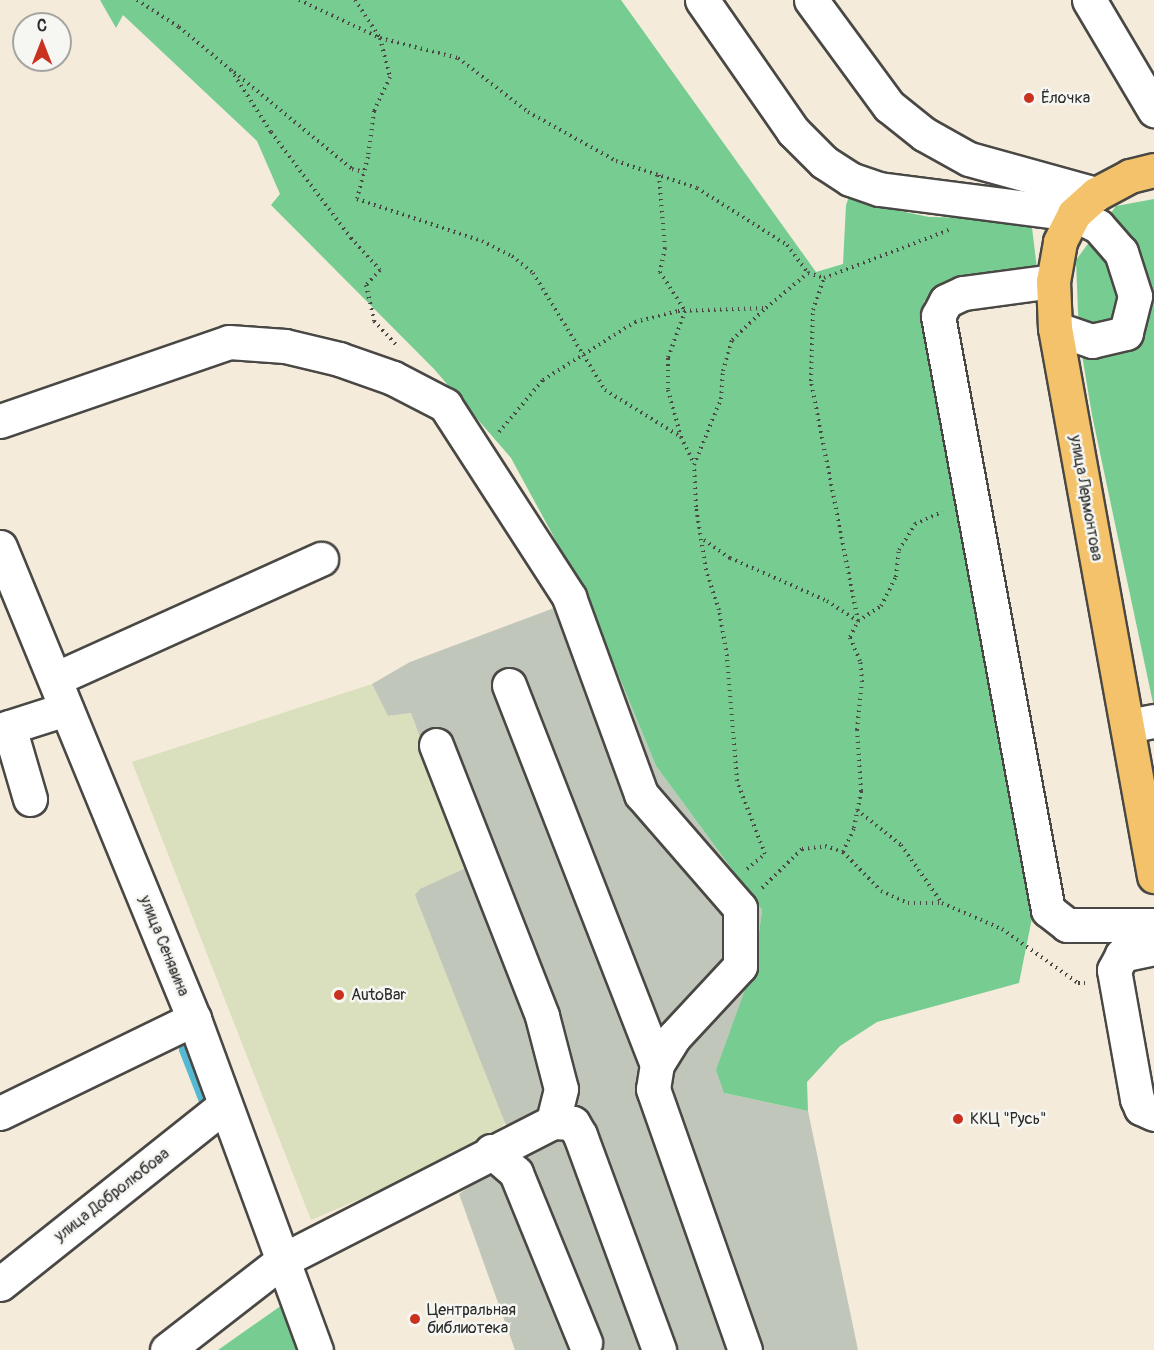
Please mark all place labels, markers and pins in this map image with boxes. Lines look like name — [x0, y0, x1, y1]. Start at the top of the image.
place label: Ёлочка — [1041, 88, 1090, 108]
marker: Ёлочка — [1022, 91, 1036, 105]
place label: AutoBar — [351, 985, 406, 1005]
marker: AutoBar — [332, 988, 346, 1002]
place label: ККЦ "Русь" — [970, 1109, 1046, 1129]
marker: ККЦ "Русь" — [951, 1112, 965, 1126]
place label: Центральная библиотека — [427, 1300, 516, 1338]
marker: Центральная библиотека — [408, 1312, 422, 1326]

